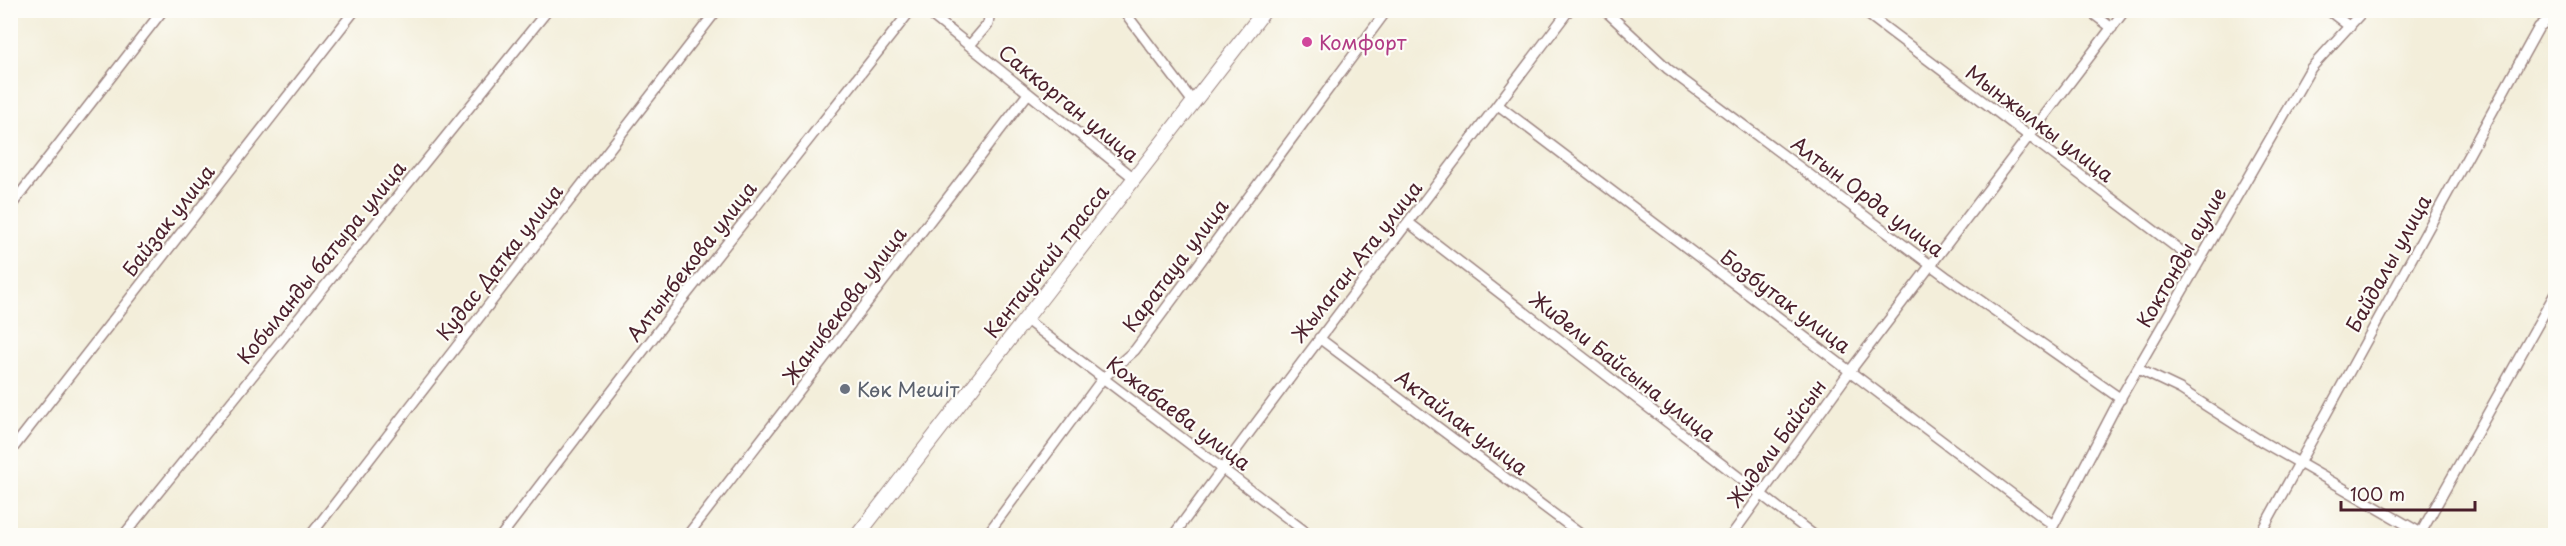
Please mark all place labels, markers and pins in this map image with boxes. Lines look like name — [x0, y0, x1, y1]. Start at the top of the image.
place label: Комфорт — [1319, 27, 1407, 57]
marker: Комфорт — [1300, 35, 1314, 49]
place label: Көк Мешіт — [857, 374, 960, 404]
marker: Көк Мешіт — [838, 382, 852, 396]

